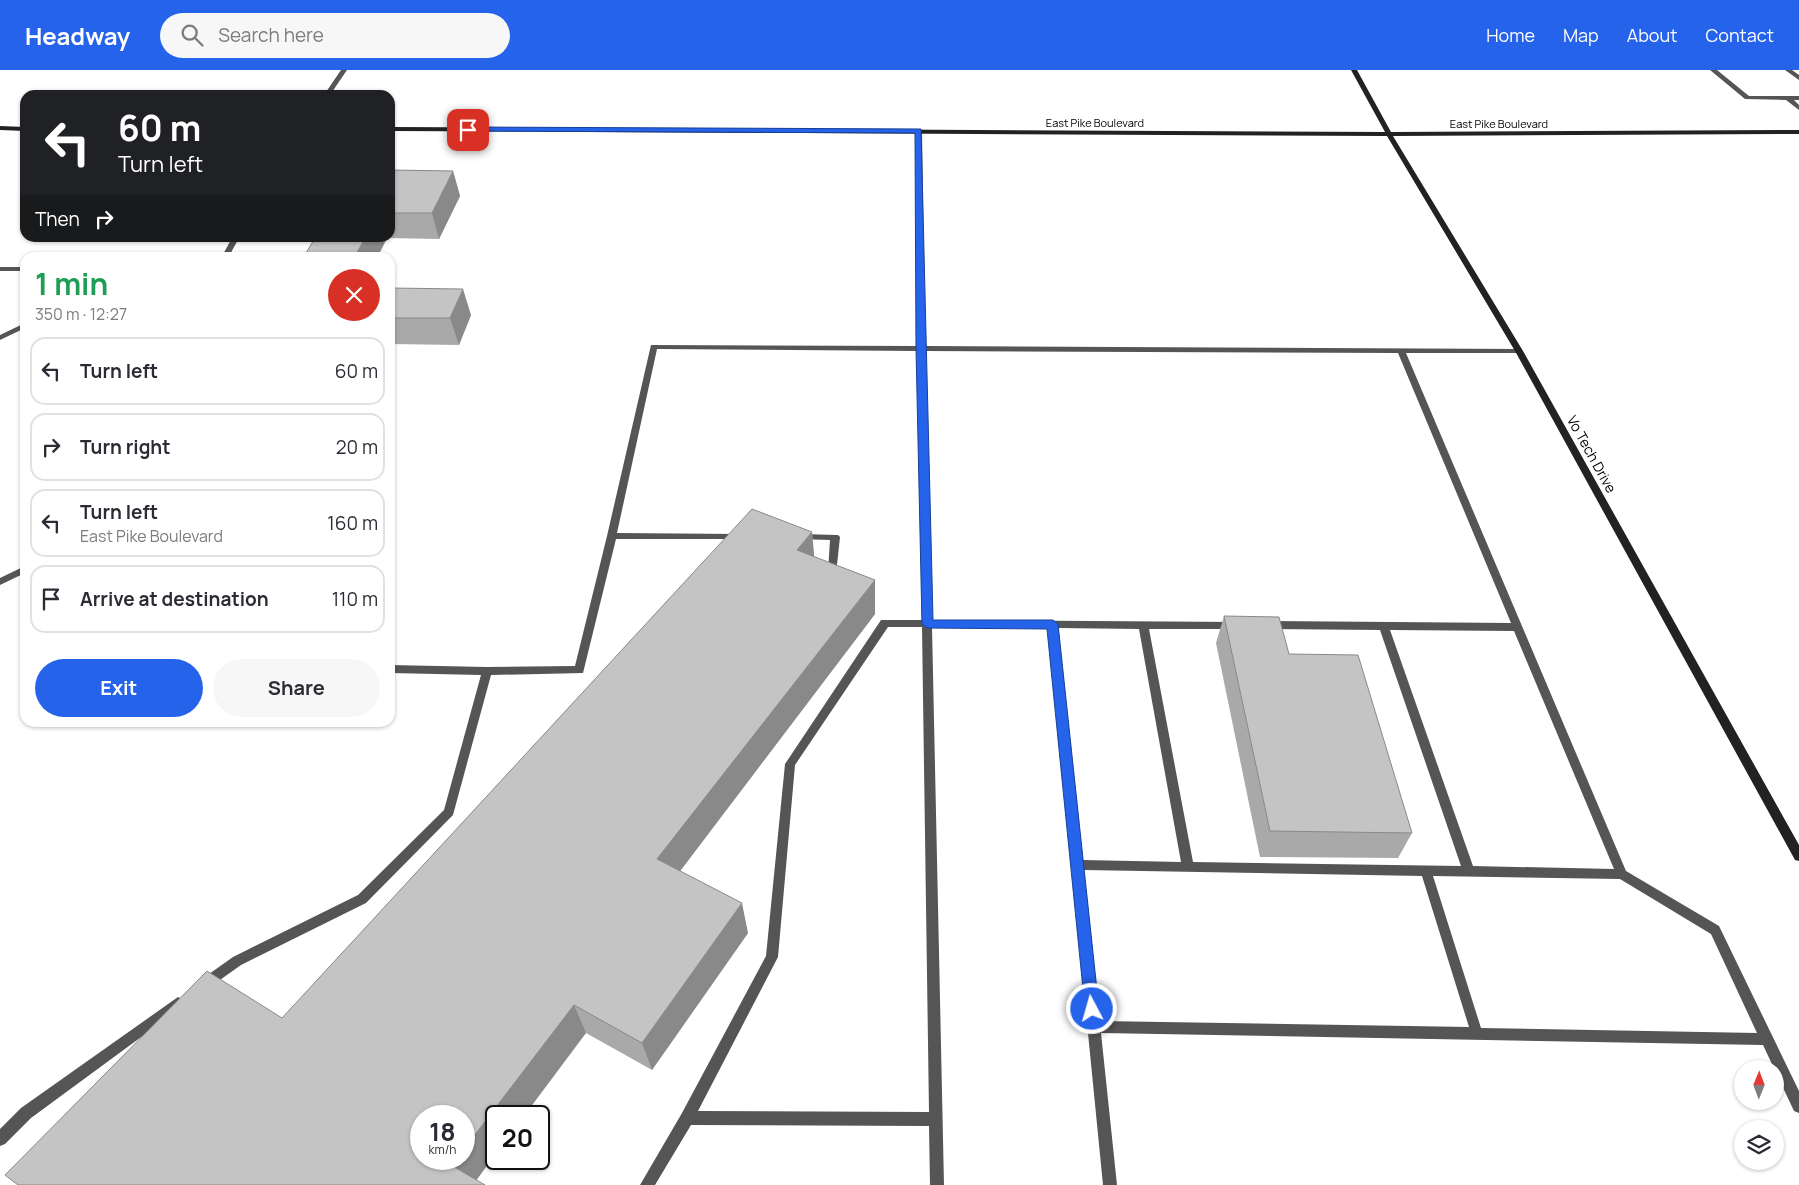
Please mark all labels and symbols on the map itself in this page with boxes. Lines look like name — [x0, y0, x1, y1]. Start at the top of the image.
pin — [447, 109, 489, 151]
street label: East Pike Boulevard — [1046, 115, 1144, 130]
street label: East Pike Boulevard — [1450, 116, 1548, 131]
street label: Vo Tech Drive — [1563, 412, 1621, 496]
position arrow — [1065, 982, 1117, 1034]
north arrow — [1734, 1060, 1784, 1110]
speed limit sign: 20 — [485, 1105, 550, 1170]

